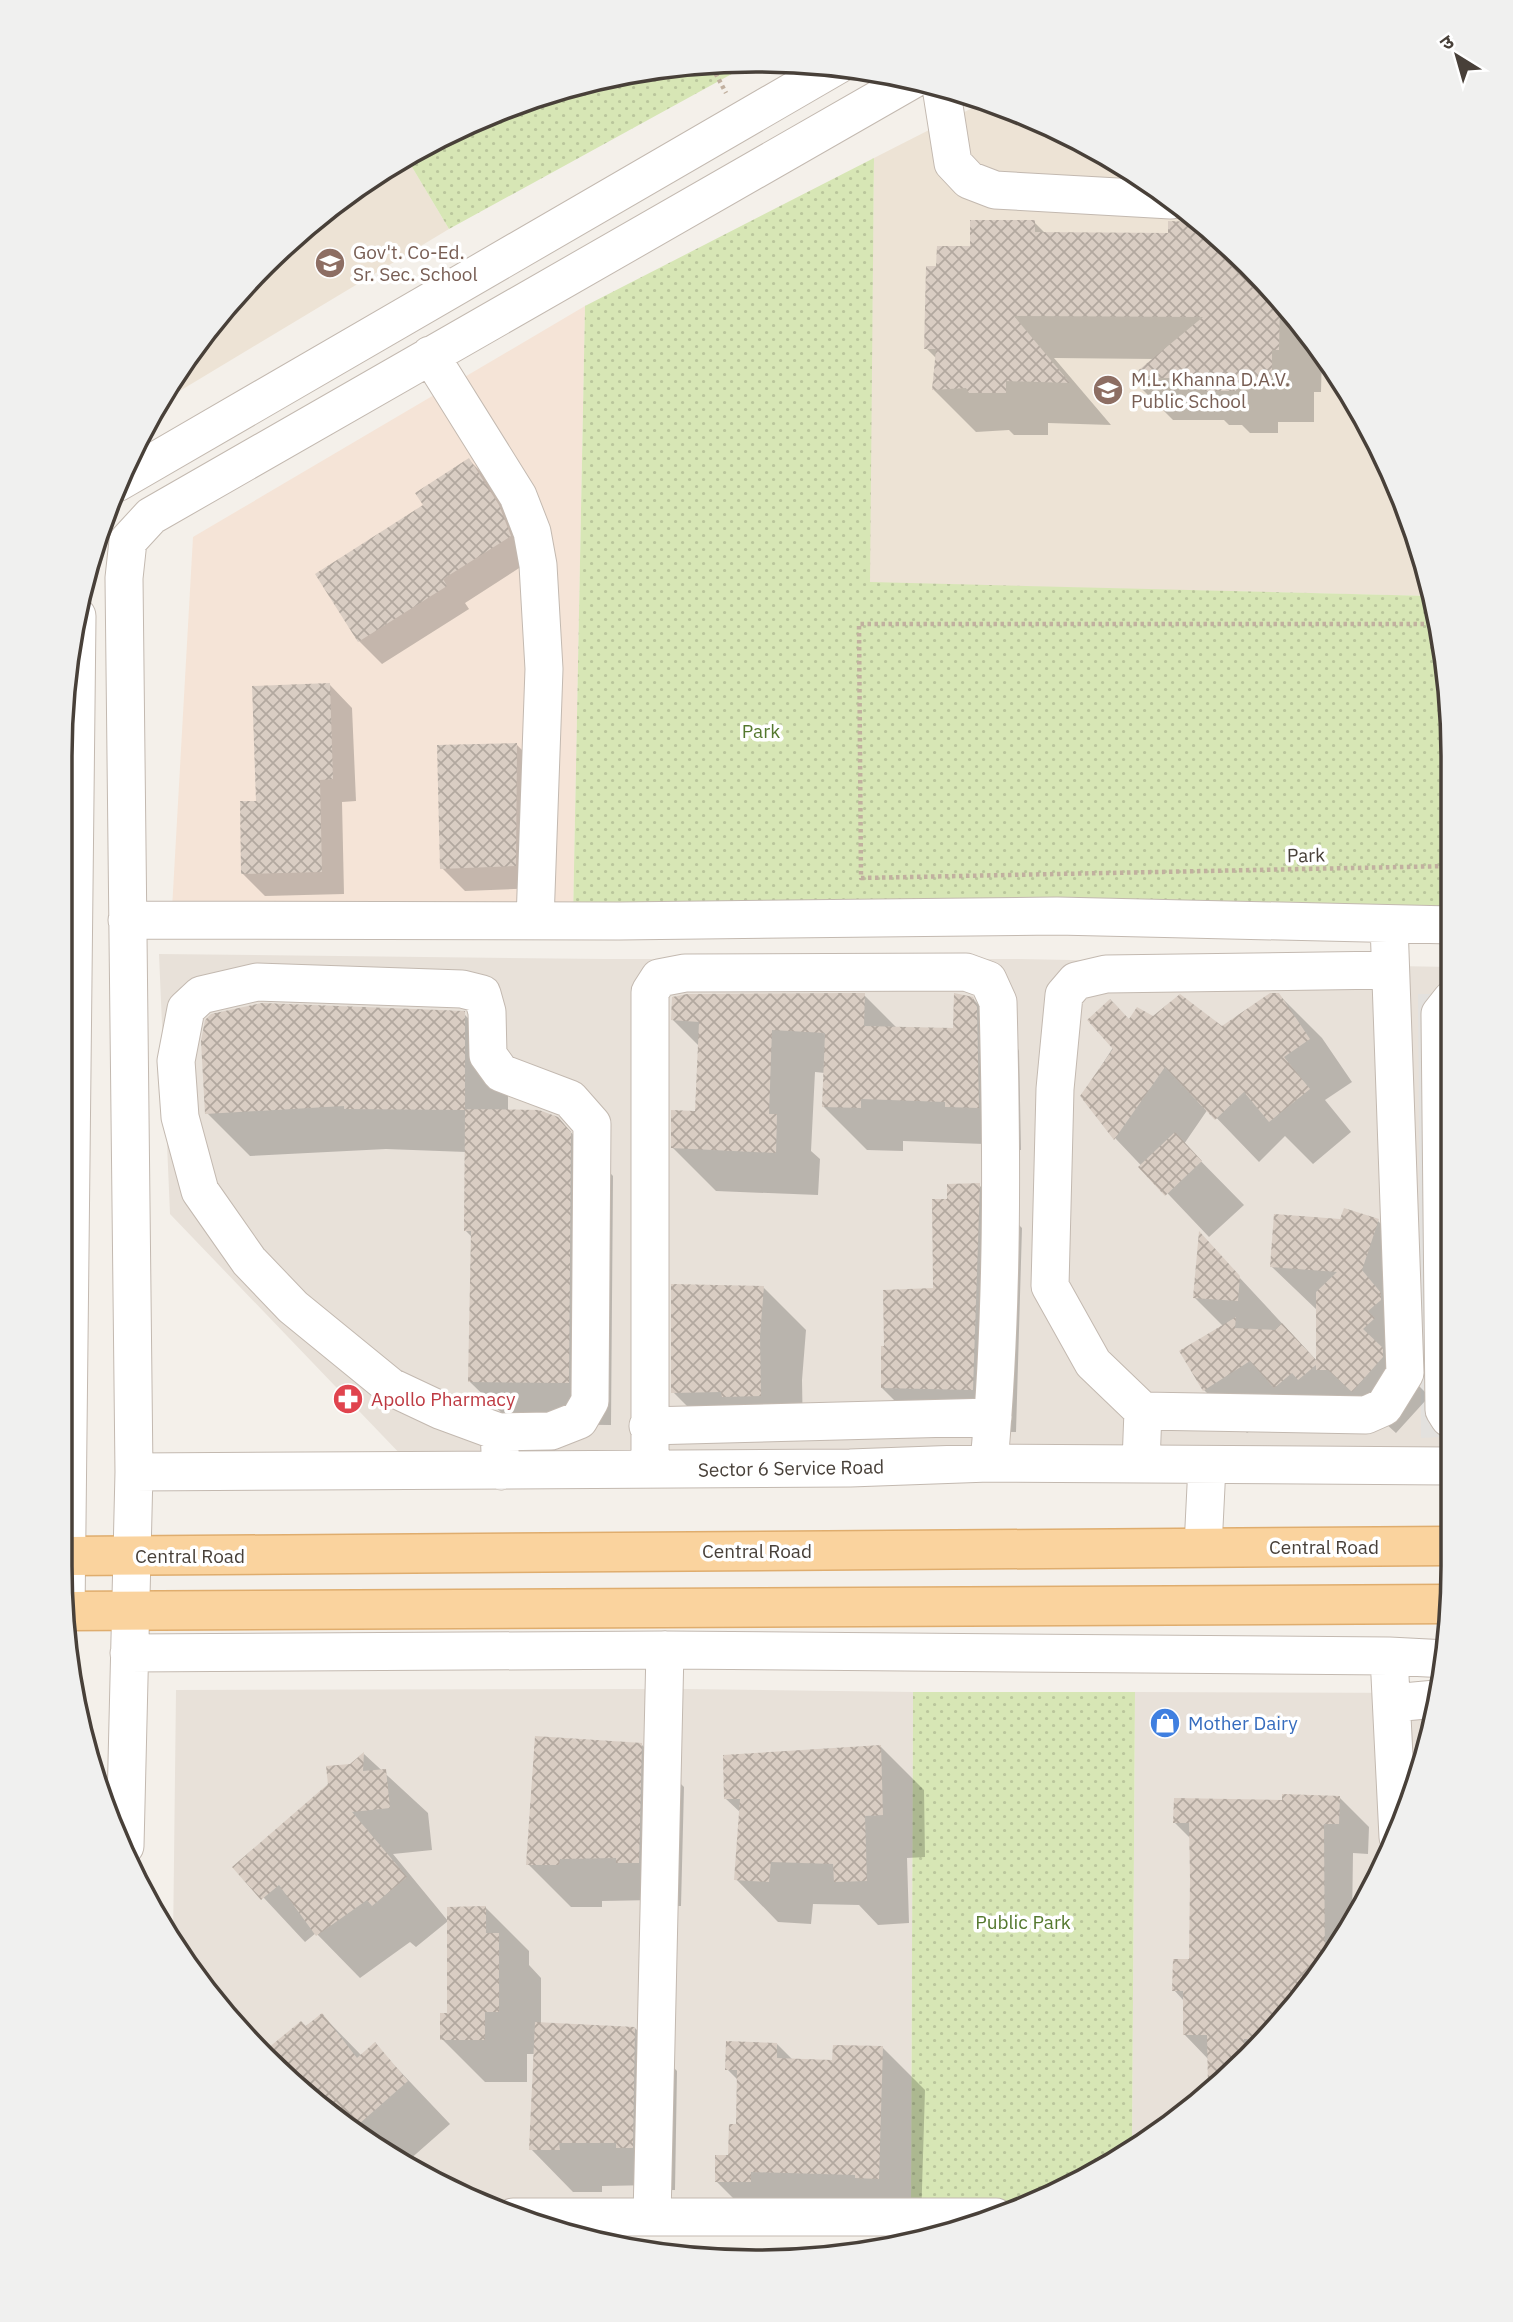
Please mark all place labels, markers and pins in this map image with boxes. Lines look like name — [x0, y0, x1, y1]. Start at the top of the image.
place label: Gov't. Co-Ed. Sr. Sec. School — [353, 240, 478, 286]
school or university icon: Gov't. Co-Ed. Sr. Sec. School — [313, 246, 347, 280]
place label: M.L. Khanna D.A.V. Public School — [1131, 367, 1290, 413]
school or university icon: M.L. Khanna D.A.V. Public School — [1091, 373, 1125, 407]
pharmacy icon: Apollo Pharmacy — [331, 1382, 365, 1416]
place label: Apollo Pharmacy — [371, 1387, 516, 1411]
shop icon: Mother Dairy — [1148, 1706, 1182, 1740]
place label: Mother Dairy — [1188, 1711, 1298, 1735]

